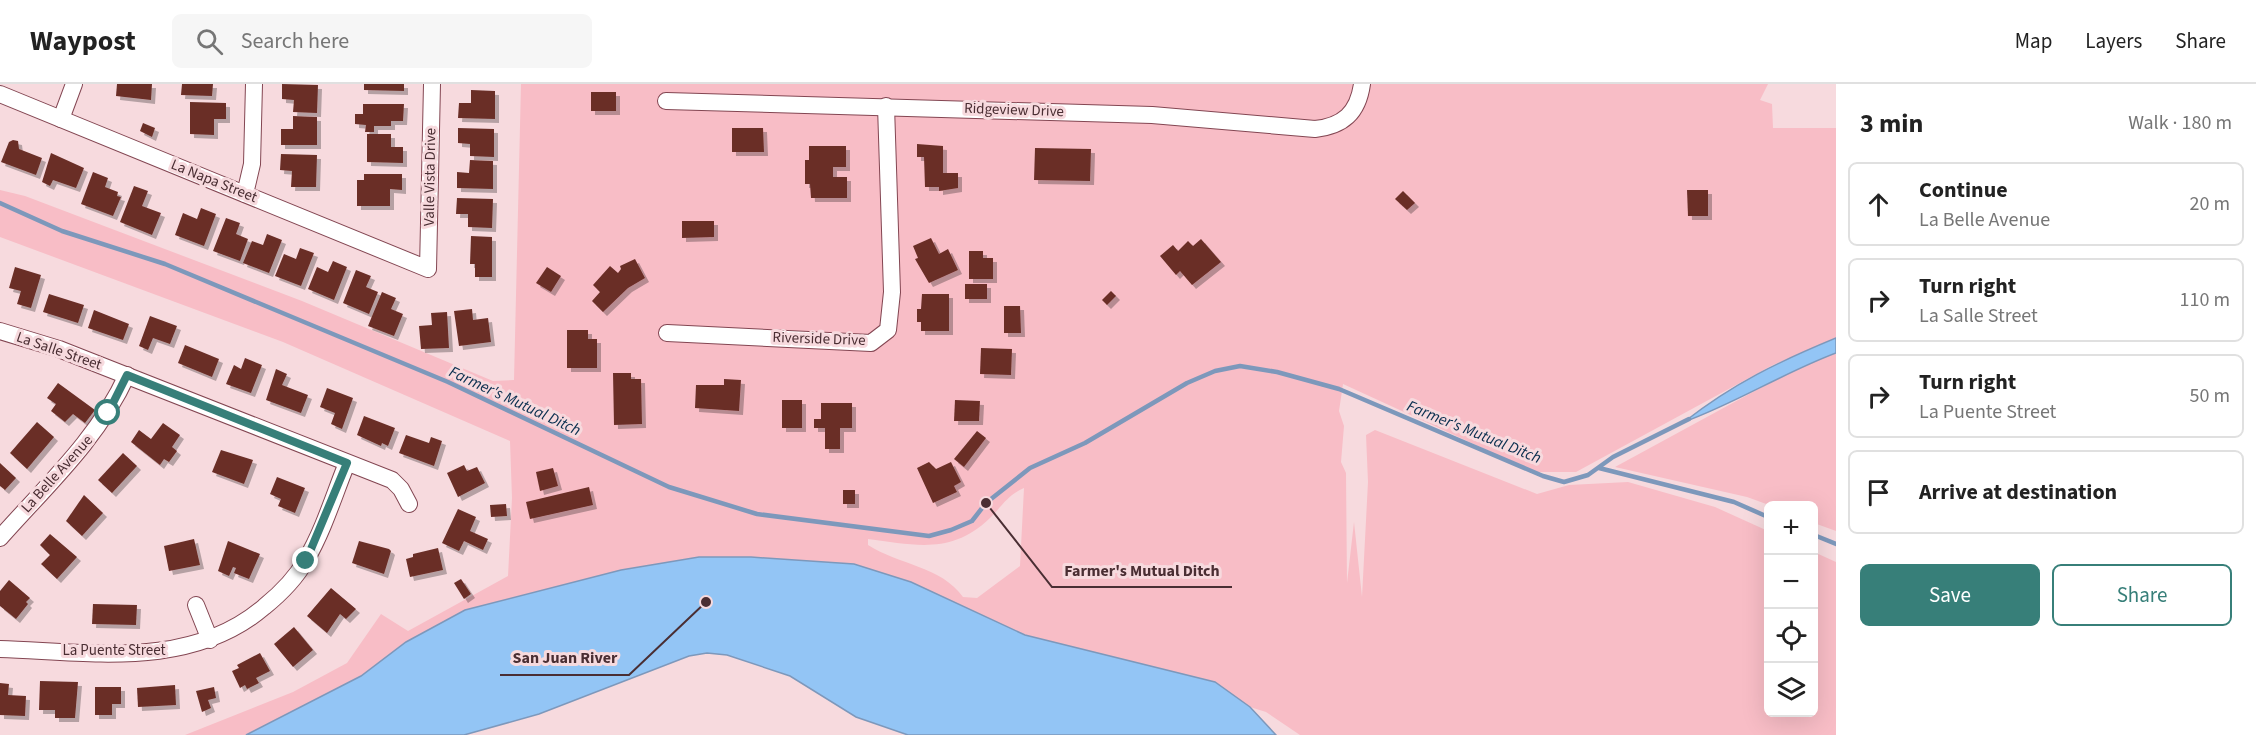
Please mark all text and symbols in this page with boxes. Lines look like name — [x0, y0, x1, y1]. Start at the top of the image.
search box — [172, 14, 592, 68]
text: Waypost — [30, 21, 136, 61]
icon: search — [193, 25, 226, 58]
text: Search here — [241, 25, 349, 57]
text: Map — [2015, 26, 2052, 56]
text: Layers — [2085, 26, 2142, 56]
text: Share — [2175, 26, 2226, 56]
street label: Ridgeview Drive — [964, 98, 1064, 122]
text: 3 min — [1860, 105, 1923, 142]
text: Walk · 180 m — [2128, 109, 2232, 137]
street label: Valle Vista Drive — [419, 128, 441, 226]
street label: La Napa Street — [168, 154, 260, 208]
text: Continue — [1919, 174, 2008, 206]
icon: ahead — [1862, 188, 1895, 221]
text: 20 m — [2190, 190, 2230, 218]
text: La Belle Avenue — [1919, 206, 2050, 234]
text: Turn right — [1919, 270, 2016, 302]
icon: right — [1862, 284, 1895, 317]
text: 110 m — [2180, 286, 2230, 314]
text: La Salle Street — [1919, 302, 2038, 330]
street label: La Salle Street — [13, 327, 105, 375]
street label: Riverside Drive — [772, 327, 866, 351]
water label: Farmer's Mutual Ditch — [446, 361, 584, 441]
text: Turn right — [1919, 366, 2016, 398]
icon: right — [1862, 380, 1895, 413]
text: 50 m — [2190, 382, 2230, 410]
water label: Farmer's Mutual Ditch — [1404, 395, 1544, 469]
text: La Puente Street — [1919, 398, 2056, 426]
route start — [94, 399, 120, 425]
street label: La Belle Avenue — [16, 430, 98, 518]
icon: arrive — [1862, 476, 1895, 509]
text: Arrive at destination — [1919, 476, 2117, 508]
map controls — [1764, 501, 1818, 717]
button: + — [1764, 501, 1818, 555]
route end — [292, 547, 318, 573]
callout: Farmer's Mutual Ditch — [1052, 553, 1232, 587]
button: − — [1764, 555, 1818, 609]
text: Farmer's Mutual Ditch — [1064, 560, 1220, 582]
button: Save — [1860, 564, 2040, 626]
button: Share — [2052, 564, 2232, 626]
button: locate — [1764, 609, 1818, 663]
street label: La Puente Street — [62, 640, 166, 661]
callout: San Juan River — [500, 641, 629, 675]
text: San Juan River — [513, 647, 618, 669]
button: layers — [1764, 663, 1818, 717]

